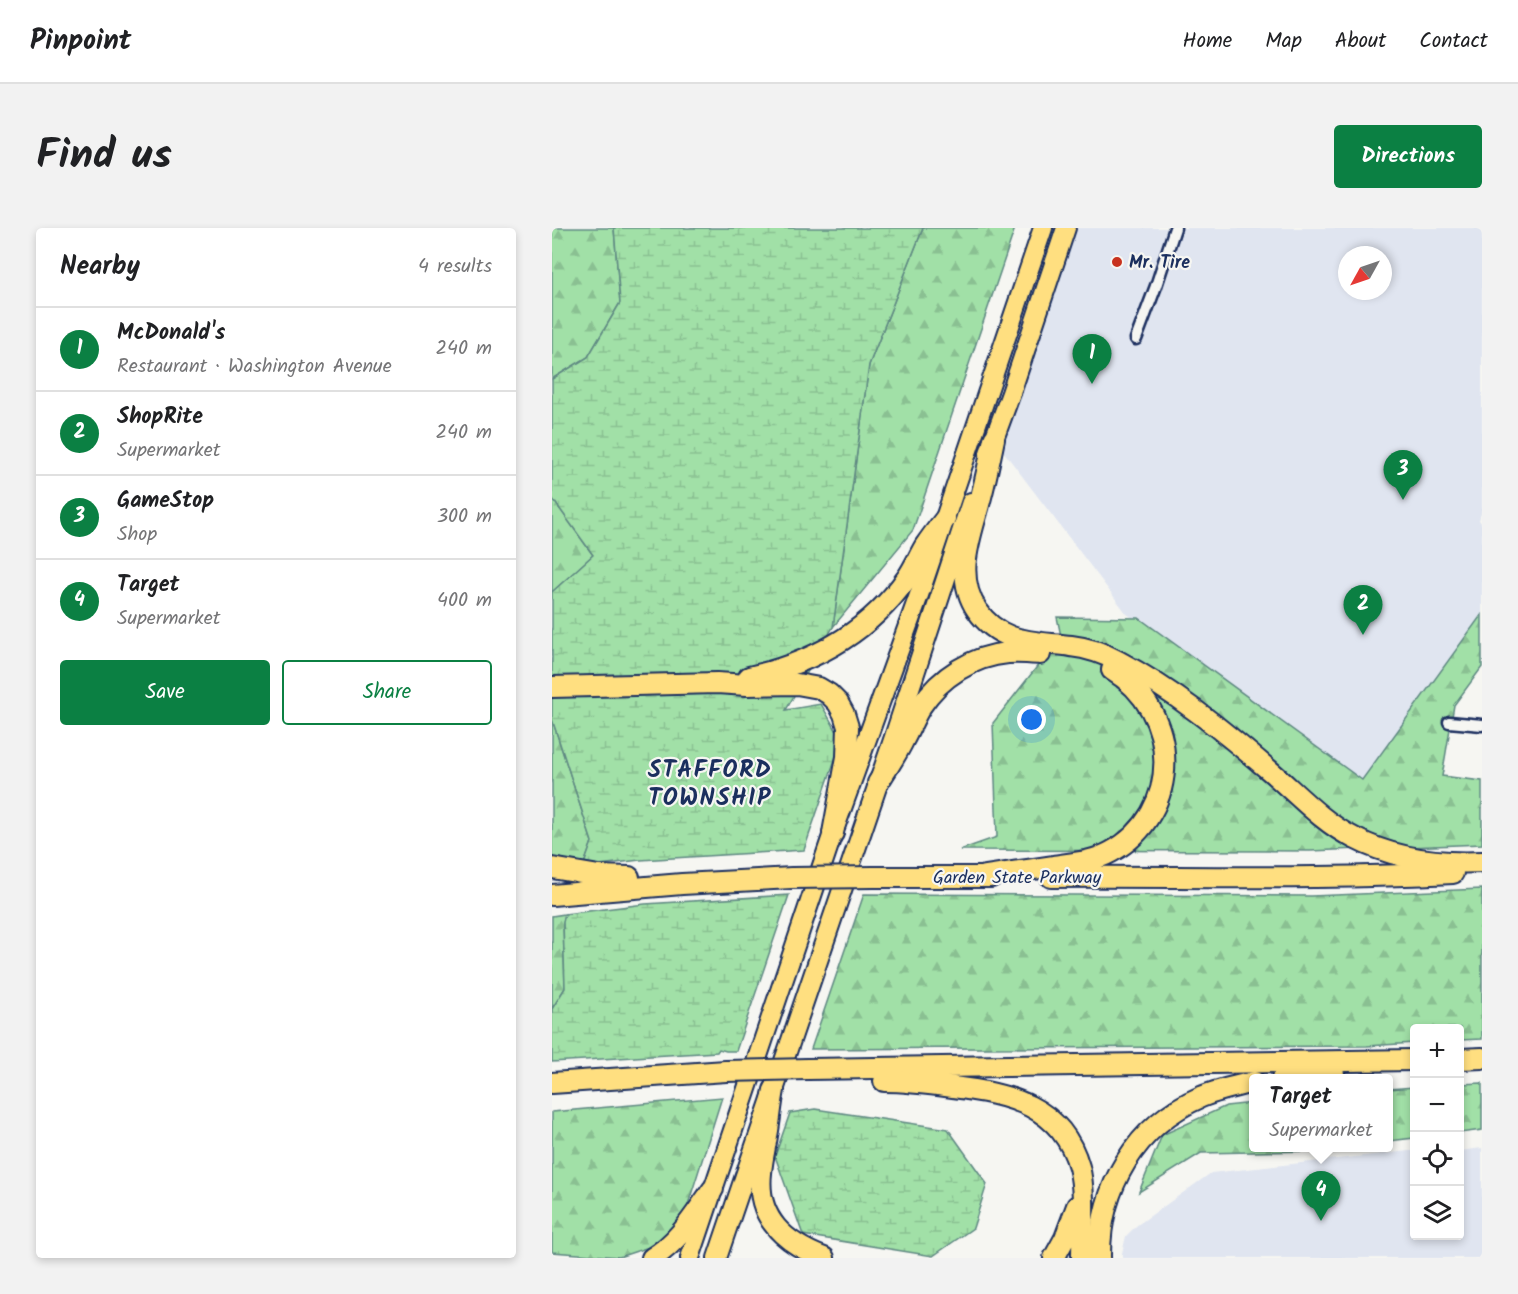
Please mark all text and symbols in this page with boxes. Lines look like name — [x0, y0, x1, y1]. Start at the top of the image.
text: Pinpoint — [30, 19, 131, 64]
text: Home — [1183, 25, 1232, 58]
text: Map — [1265, 25, 1302, 58]
text: About — [1335, 25, 1386, 58]
text: Contact — [1419, 25, 1488, 58]
text: Find us — [36, 123, 172, 190]
button: Directions — [1334, 125, 1482, 188]
text: Nearby — [60, 246, 140, 288]
north arrow — [1338, 246, 1392, 300]
place label: Mr. Tire — [1129, 249, 1190, 278]
text: 4 results — [418, 251, 492, 283]
marker: Mr. Tire — [1110, 255, 1124, 269]
text: McDonald's — [117, 316, 225, 351]
text: 1 — [76, 333, 83, 365]
text: 240 m — [435, 333, 492, 365]
pin: 1 — [1072, 334, 1112, 384]
text: Restaurant · Washington Avenue — [117, 351, 392, 383]
text: ShopRite — [117, 400, 203, 435]
text: 2 — [74, 417, 85, 449]
text: 240 m — [435, 417, 492, 449]
text: Supermarket — [117, 435, 220, 467]
pin: 3 — [1384, 450, 1422, 500]
text: GameStop — [117, 484, 214, 519]
text: 3 — [74, 501, 85, 533]
text: 300 m — [437, 501, 492, 533]
text: Shop — [117, 519, 157, 551]
text: Target — [117, 568, 179, 603]
text: 4 — [74, 585, 85, 617]
text: 400 m — [437, 585, 492, 617]
pin: 2 — [1344, 586, 1382, 635]
text: Supermarket — [117, 603, 220, 635]
button: Save — [60, 660, 270, 725]
button: Share — [282, 660, 492, 725]
your location — [1017, 705, 1046, 734]
district label: STAFFORD TOWNSHIP — [648, 751, 772, 818]
street label: Garden State Parkway — [933, 864, 1102, 893]
map controls — [1410, 1024, 1464, 1240]
button: + — [1410, 1024, 1464, 1078]
popup — [1249, 1074, 1393, 1152]
button: − — [1410, 1078, 1464, 1132]
text: Target — [1269, 1080, 1332, 1115]
text: Supermarket — [1269, 1115, 1373, 1147]
button: locate — [1410, 1132, 1464, 1186]
pin: 4 — [1302, 1172, 1340, 1221]
button: layers — [1410, 1186, 1464, 1240]

